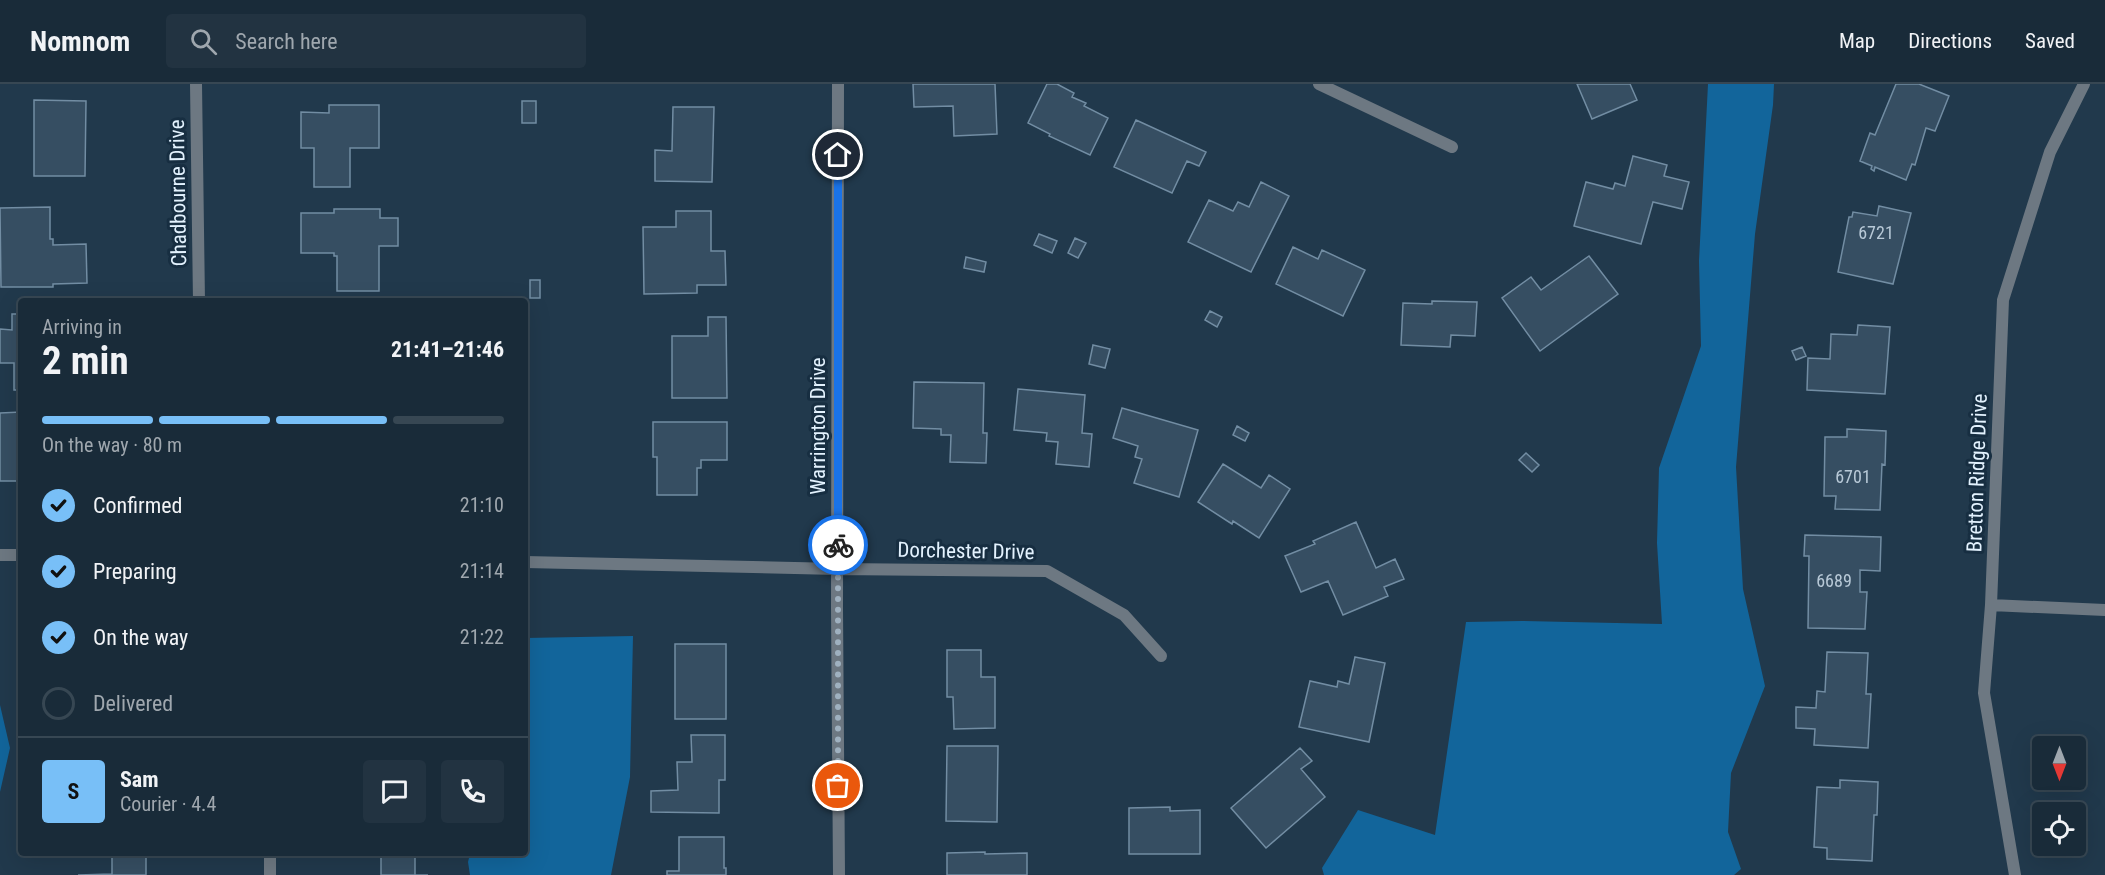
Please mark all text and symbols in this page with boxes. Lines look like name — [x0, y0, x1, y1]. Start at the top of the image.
search box — [166, 14, 586, 68]
text: Nomnom — [30, 25, 130, 58]
icon: search — [187, 25, 220, 58]
text: Search here — [235, 29, 338, 54]
text: Map — [1839, 29, 1875, 53]
text: Directions — [1908, 29, 1992, 53]
text: Saved — [2025, 29, 2075, 53]
street label: Chadbourne Drive — [165, 119, 191, 267]
pin — [812, 129, 863, 180]
icon: home — [821, 138, 854, 171]
house number: 6721 — [1858, 222, 1894, 243]
text: Arriving in — [42, 315, 122, 339]
text: 21:41–21:46 — [391, 337, 504, 362]
text: 2 min — [42, 338, 129, 384]
street label: Warrington Drive — [806, 357, 830, 495]
street label: Bretton Ridge Drive — [1962, 393, 1992, 553]
text: On the way · 80 m — [42, 433, 182, 457]
house number: 6701 — [1835, 466, 1871, 487]
icon: check — [42, 489, 75, 522]
text: Confirmed — [93, 493, 182, 518]
text: 21:10 — [460, 493, 504, 517]
courier — [808, 515, 868, 575]
icon: bike — [822, 529, 855, 562]
street label: Dorchester Drive — [897, 538, 1035, 564]
icon: check — [42, 555, 75, 588]
text: Preparing — [93, 559, 177, 584]
text: 21:14 — [460, 559, 504, 583]
house number: 6689 — [1816, 570, 1852, 591]
icon: check — [42, 621, 75, 654]
text: On the way — [93, 625, 188, 650]
text: 21:22 — [460, 625, 504, 649]
text: Delivered — [93, 691, 173, 716]
north arrow — [2032, 736, 2086, 790]
map controls — [2032, 736, 2086, 856]
button: chat — [363, 760, 426, 823]
button: phone — [441, 760, 504, 823]
pin — [812, 760, 863, 811]
text: Sam — [120, 767, 159, 792]
icon: bag — [821, 769, 854, 802]
text: S — [68, 779, 79, 804]
text: Courier · 4.4 — [120, 792, 216, 816]
button: locate — [2032, 802, 2086, 856]

